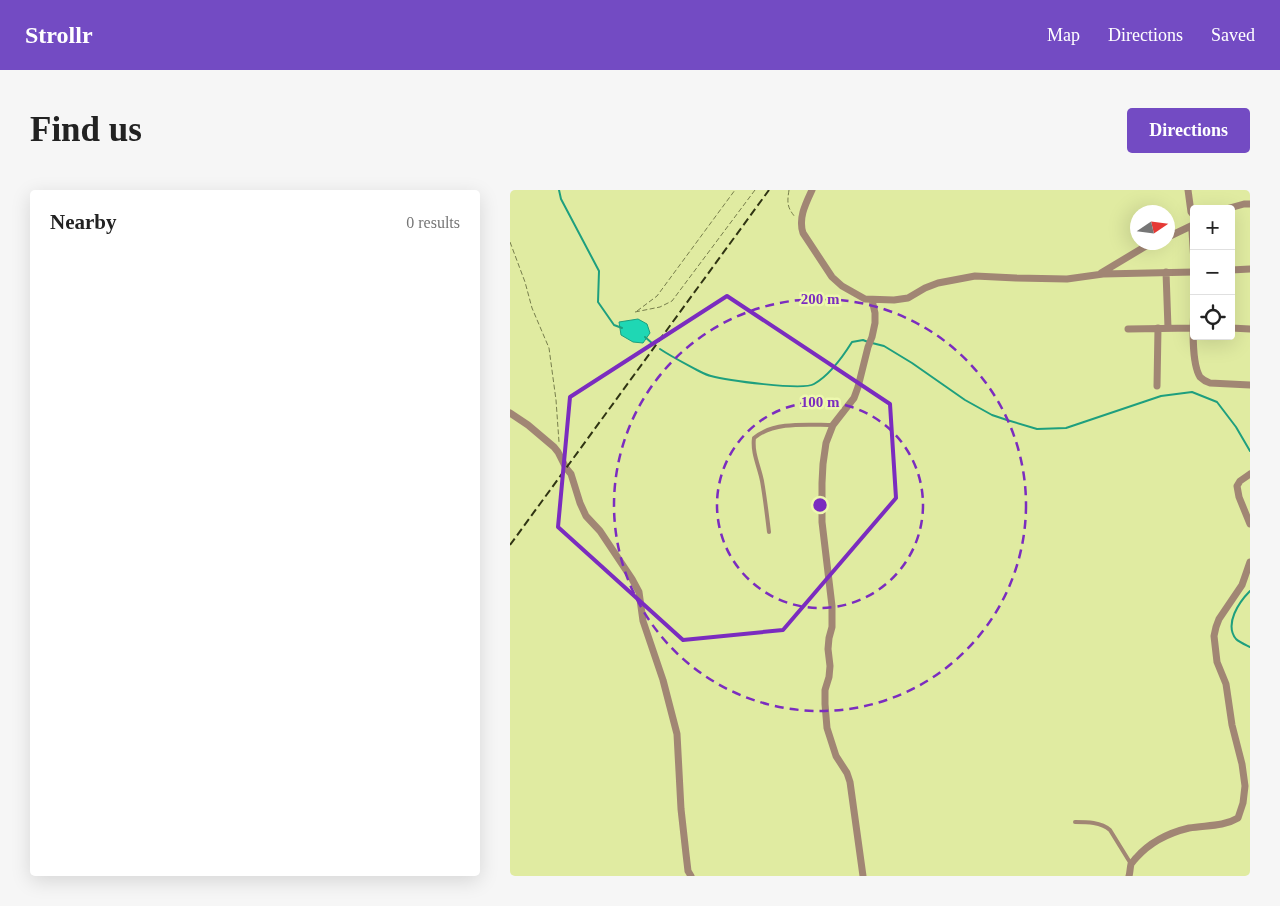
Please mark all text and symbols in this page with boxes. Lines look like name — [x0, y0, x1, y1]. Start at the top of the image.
text: Strollr — [25, 22, 93, 48]
text: Map — [1047, 25, 1080, 45]
text: Directions — [1108, 25, 1183, 45]
text: Saved — [1211, 25, 1255, 45]
button: Directions — [1127, 108, 1250, 153]
text: Find us — [30, 110, 142, 149]
north arrow — [1130, 205, 1175, 250]
map controls — [1190, 205, 1235, 340]
button: + — [1190, 205, 1235, 250]
text: Nearby — [50, 210, 117, 234]
text: 0 results — [406, 214, 460, 231]
button: − — [1190, 250, 1235, 295]
text: 200 m — [801, 291, 840, 307]
button: locate — [1190, 295, 1235, 340]
text: 100 m — [801, 394, 840, 410]
centre of rings — [811, 496, 829, 514]

